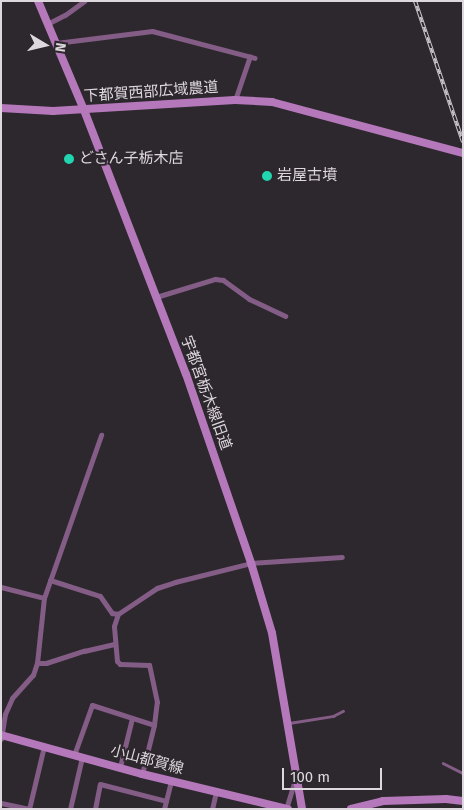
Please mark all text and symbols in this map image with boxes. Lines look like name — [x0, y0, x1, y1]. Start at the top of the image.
north arrow — [20, 20, 70, 70]
text: N — [51, 41, 69, 53]
street label: 下都賀西部広域農道 — [83, 78, 219, 106]
place label: どさん子栃木店 — [79, 150, 184, 168]
marker: どさん子栃木店 — [63, 153, 75, 165]
place label: 岩屋古墳 — [277, 167, 337, 185]
marker: 岩屋古墳 — [261, 170, 273, 182]
street label: 宇都宮栃木線旧道 — [177, 334, 235, 452]
street label: 小山都賀線 — [108, 742, 186, 778]
scale bar — [284, 758, 384, 790]
text: 100 m — [290, 768, 330, 786]

